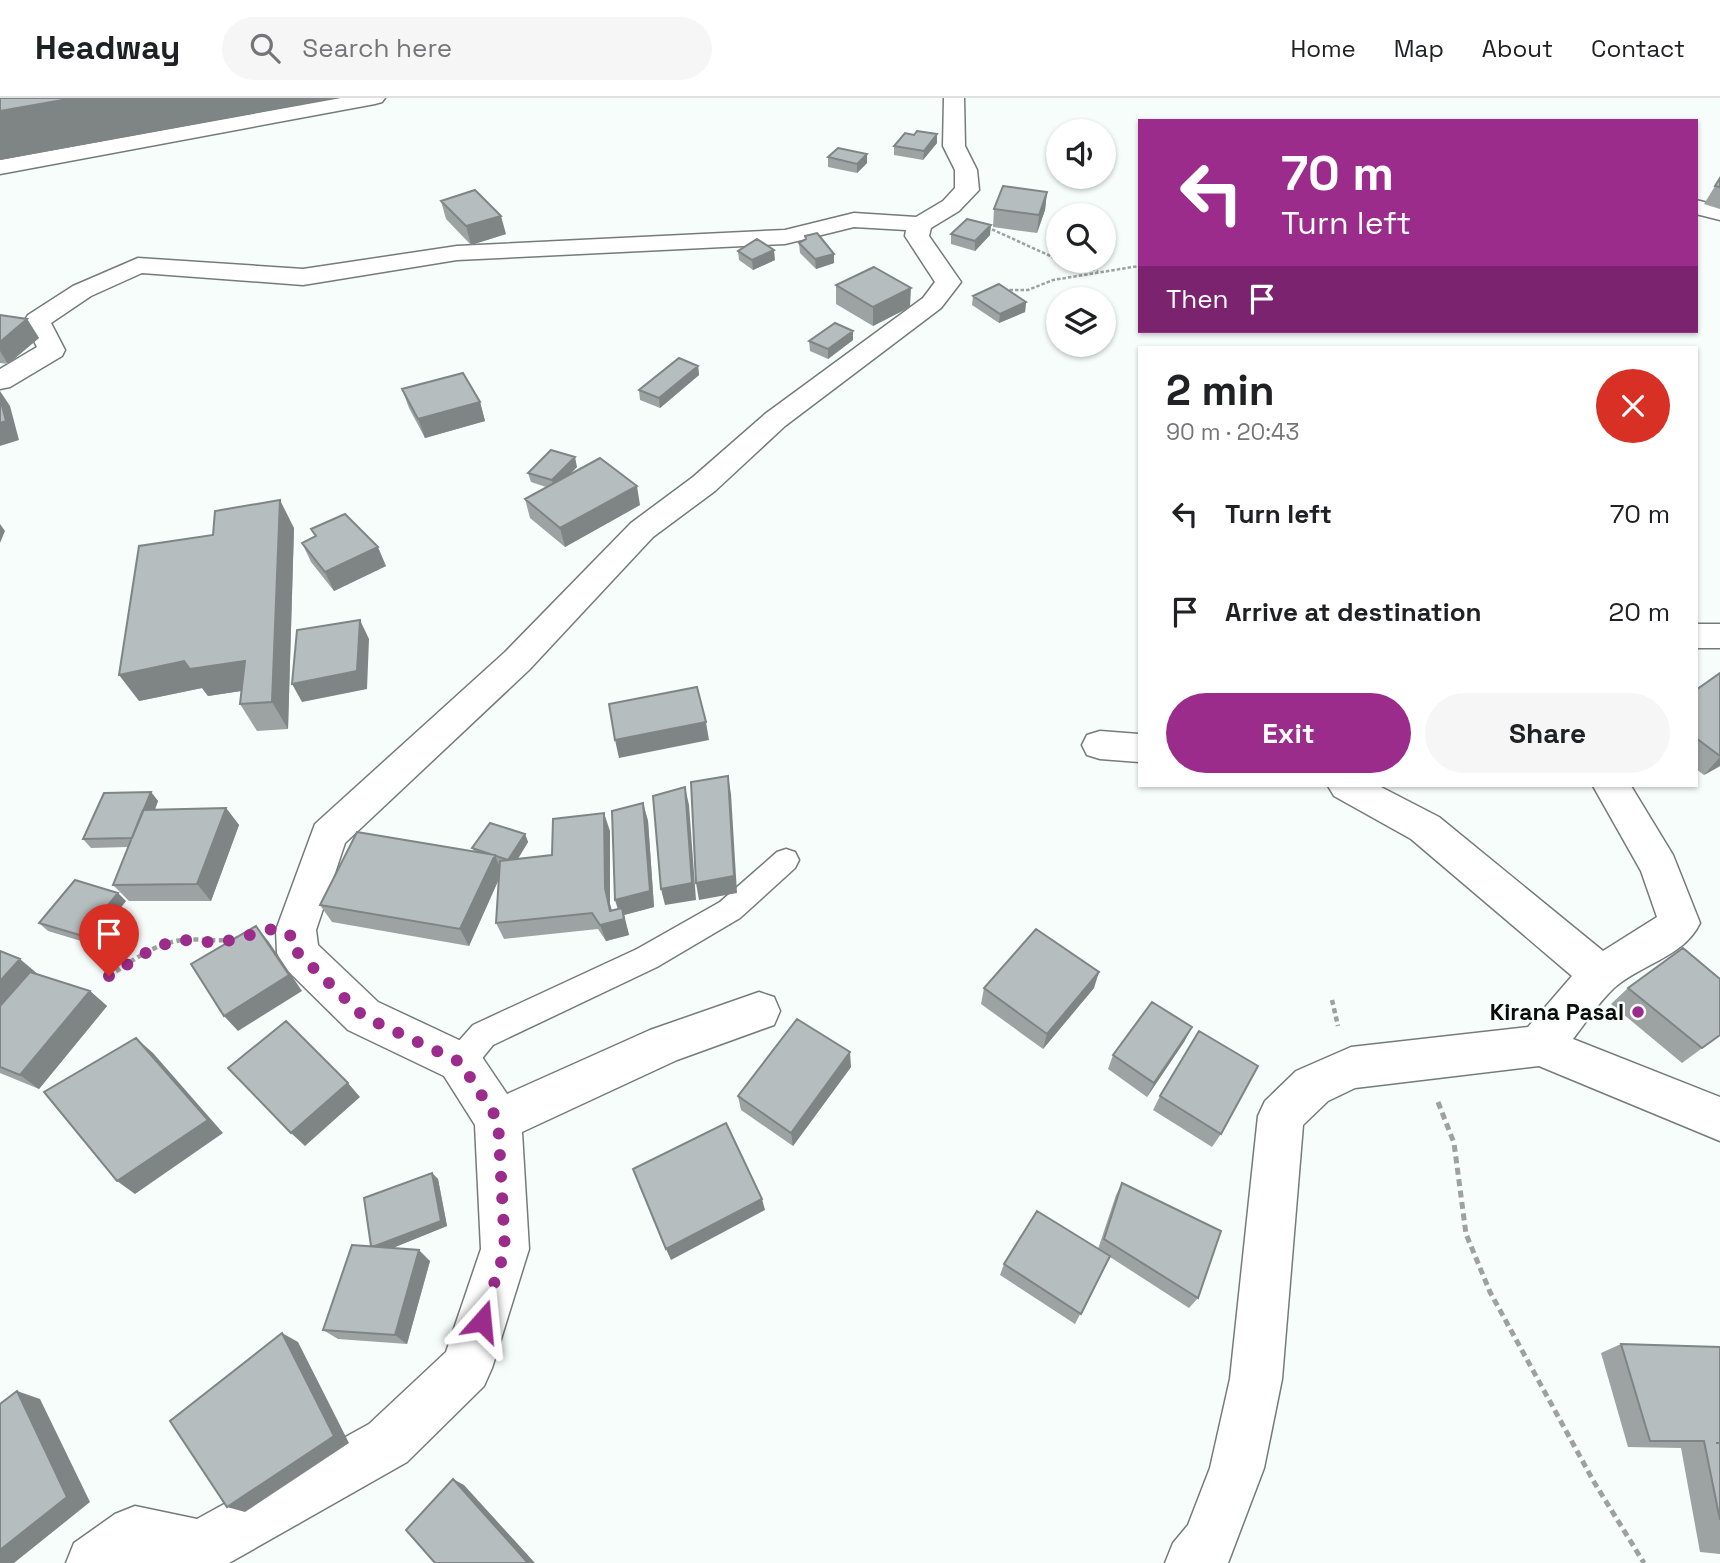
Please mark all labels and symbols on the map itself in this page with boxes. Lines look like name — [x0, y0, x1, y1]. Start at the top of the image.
pin — [79, 904, 139, 976]
place label: Kirana Pasal — [1490, 997, 1624, 1027]
marker: Kirana Pasal — [1630, 1004, 1646, 1020]
position arrow — [445, 1284, 519, 1358]

